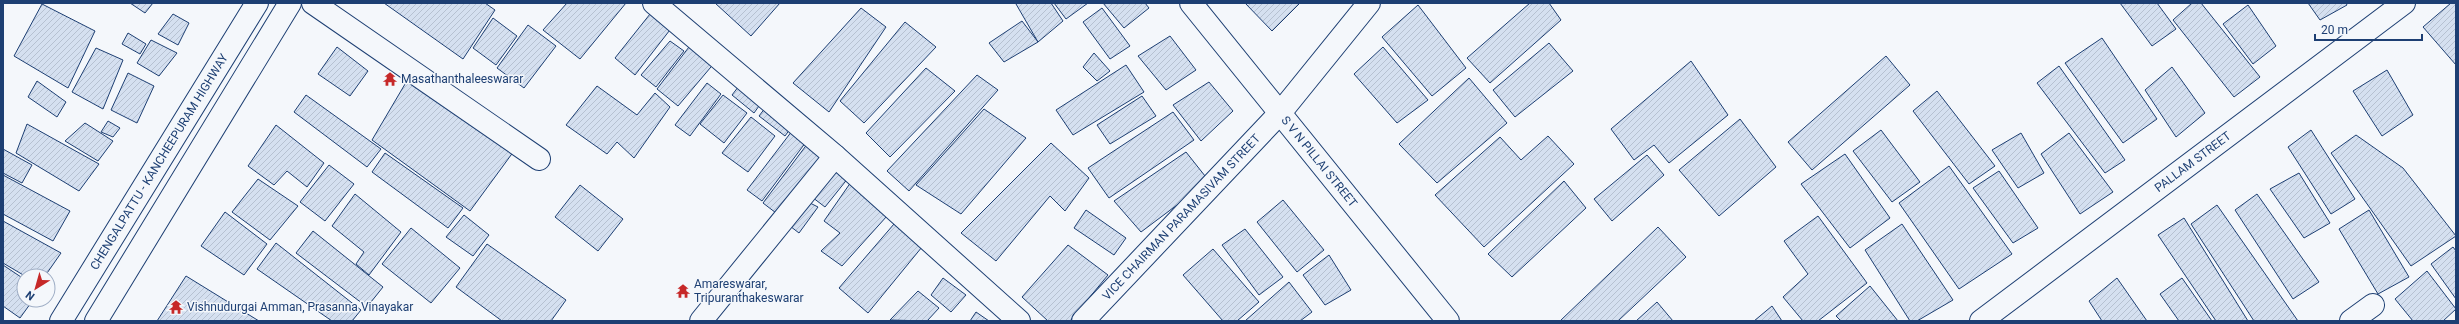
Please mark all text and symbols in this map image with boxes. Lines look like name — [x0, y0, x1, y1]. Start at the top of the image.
scale bar — [2315, 16, 2422, 42]
text: 20 m — [2321, 23, 2348, 37]
street label: CHENGALPATTU - KANCHEEPURAM HIGHWAY — [87, 51, 231, 272]
temple icon: Masathanthaleeswarar — [382, 71, 398, 87]
place label: Masathanthaleeswarar — [401, 72, 523, 86]
street label: S V N PILLAI STREET — [1278, 113, 1360, 210]
street label: PALLAM STREET — [2152, 129, 2234, 195]
street label: VICE CHAIRMAN PARAMASIVAM STREET — [1099, 131, 1263, 303]
north arrow — [16, 268, 56, 308]
place label: Amareswarar, Tripuranthakeswarar — [694, 277, 804, 305]
temple icon: Amareswarar, Tripuranthakeswarar — [675, 283, 691, 299]
text: N — [23, 288, 37, 303]
temple icon: Vishnudurgai Amman, Prasanna Vinayakar — [168, 299, 184, 315]
place label: Vishnudurgai Amman, Prasanna Vinayakar — [187, 300, 413, 314]

